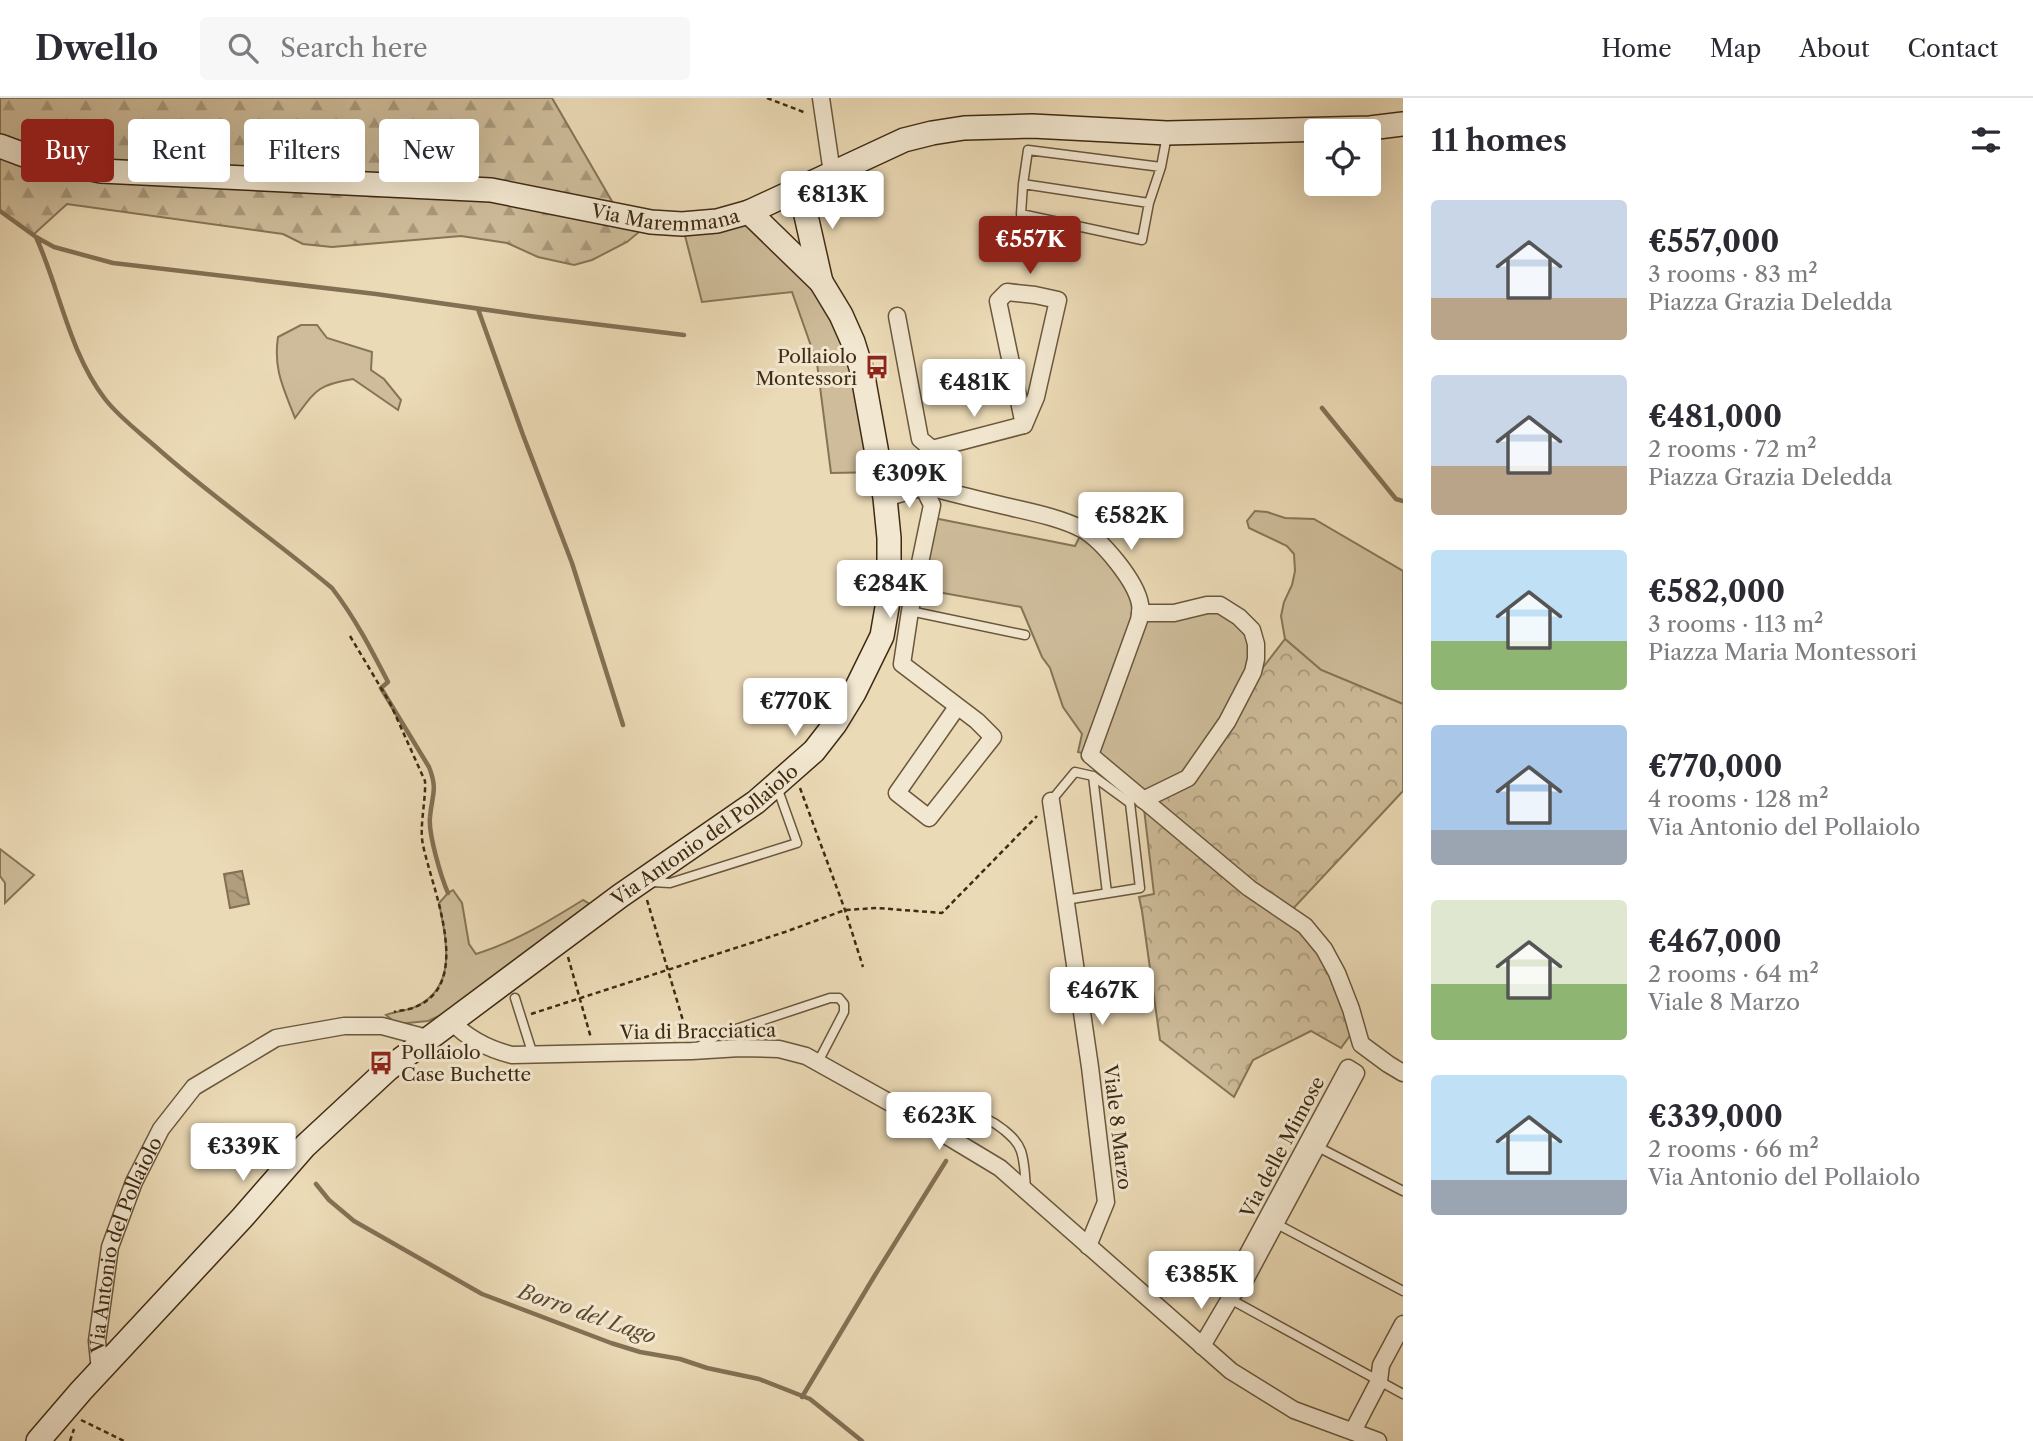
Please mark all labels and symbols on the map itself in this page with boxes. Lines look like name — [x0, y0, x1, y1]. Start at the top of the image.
pin: €813K — [783, 172, 881, 231]
street label: Via Maremmana — [588, 199, 742, 237]
pin: €557K — [981, 216, 1079, 276]
place label: Pollaiolo Montessori — [755, 345, 857, 390]
bus stop icon: Pollaiolo Montessori — [863, 353, 891, 381]
pin: €481K — [925, 360, 1023, 419]
pin: €309K — [860, 450, 958, 510]
pin: €582K — [1082, 492, 1180, 552]
pin: €284K — [841, 560, 939, 620]
pin: €770K — [746, 678, 844, 738]
street label: Via Antonio del Pollaiolo — [606, 760, 803, 911]
pin: €467K — [1053, 968, 1151, 1027]
street label: Via di Bracciatica — [619, 1019, 776, 1044]
place label: Pollaiolo Case Buchette — [401, 1041, 531, 1086]
bus stop icon: Pollaiolo Case Buchette — [367, 1049, 395, 1077]
street label: Viale 8 Marzo — [1098, 1062, 1137, 1191]
street label: Via delle Mimose — [1235, 1073, 1329, 1223]
pin: €623K — [890, 1093, 988, 1152]
pin: €339K — [194, 1124, 292, 1183]
street label: Via Antonio del Pollaiolo — [86, 1133, 167, 1355]
pin: €385K — [1152, 1252, 1250, 1311]
water label: Borro del Lago — [513, 1278, 660, 1349]

